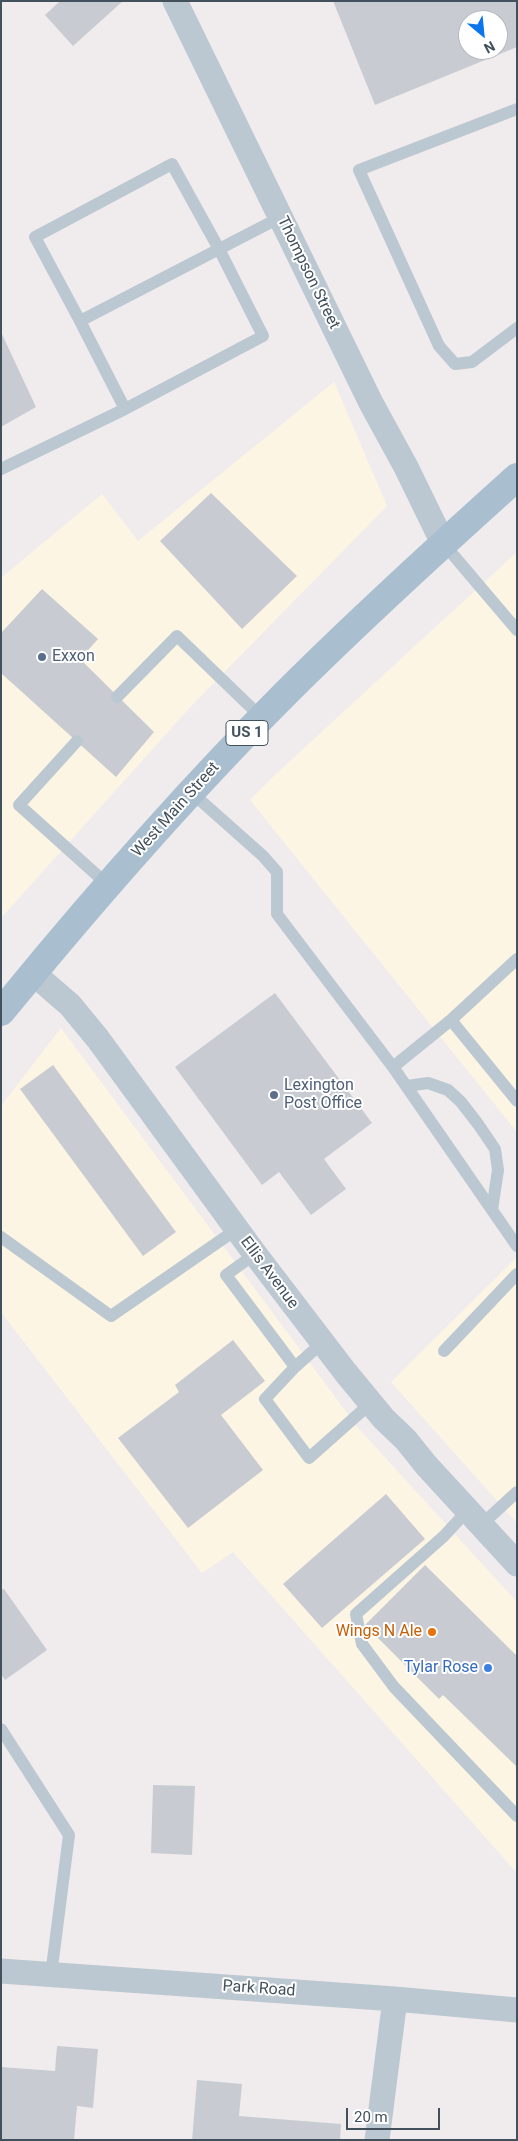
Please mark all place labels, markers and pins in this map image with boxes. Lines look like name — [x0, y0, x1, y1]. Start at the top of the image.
place label: Exxon — [52, 647, 95, 667]
marker: Exxon — [36, 651, 48, 663]
place label: Lexington Post Office — [284, 1076, 362, 1114]
marker: Lexington Post Office — [268, 1089, 280, 1101]
place label: Wings N Ale — [336, 1622, 422, 1642]
marker: Wings N Ale — [426, 1626, 438, 1638]
place label: Tylar Rose — [404, 1658, 478, 1678]
marker: Tylar Rose — [482, 1662, 494, 1674]

